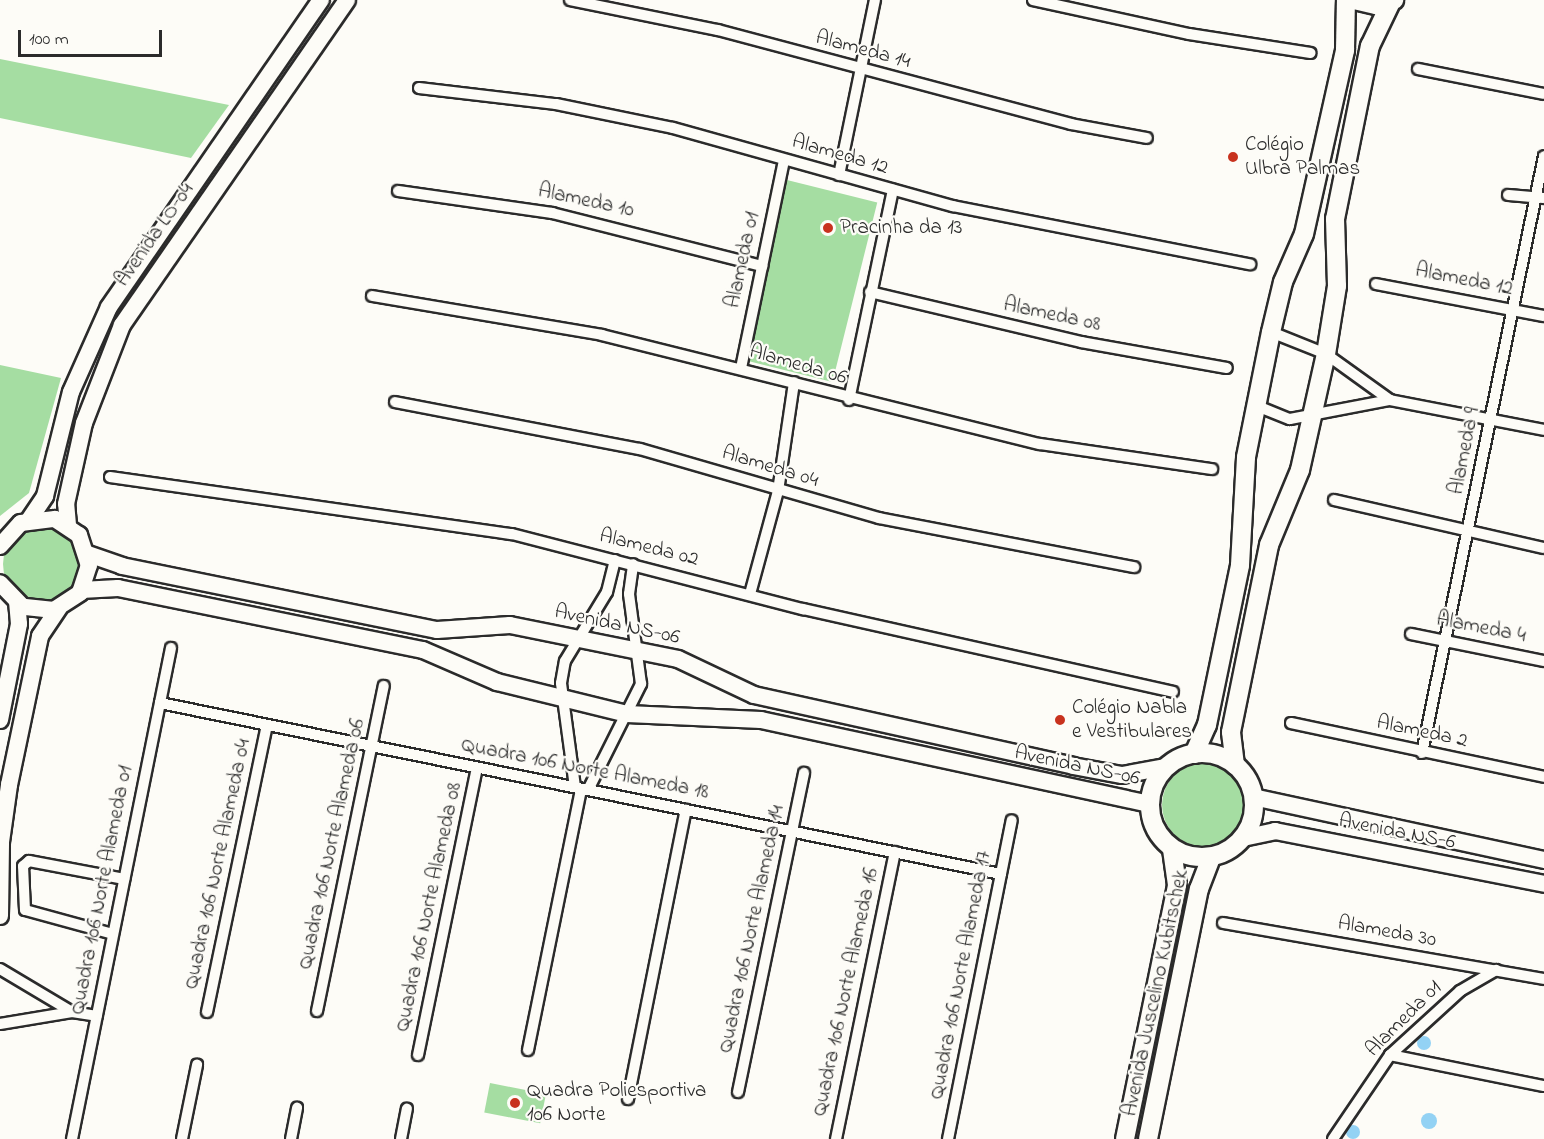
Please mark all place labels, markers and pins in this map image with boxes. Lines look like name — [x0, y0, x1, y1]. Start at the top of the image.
place label: Colégio Ulbra Palmas — [1245, 132, 1360, 182]
marker: Colégio Ulbra Palmas — [1226, 150, 1240, 164]
place label: Pracinha da 13 — [840, 215, 963, 241]
marker: Pracinha da 13 — [821, 221, 835, 235]
place label: Colégio Nabla e Vestibulares — [1072, 695, 1192, 745]
marker: Colégio Nabla e Vestibulares — [1053, 713, 1067, 727]
place label: Quadra Poliesportiva 106 Norte — [527, 1078, 706, 1128]
marker: Quadra Poliesportiva 106 Norte — [508, 1096, 522, 1110]

